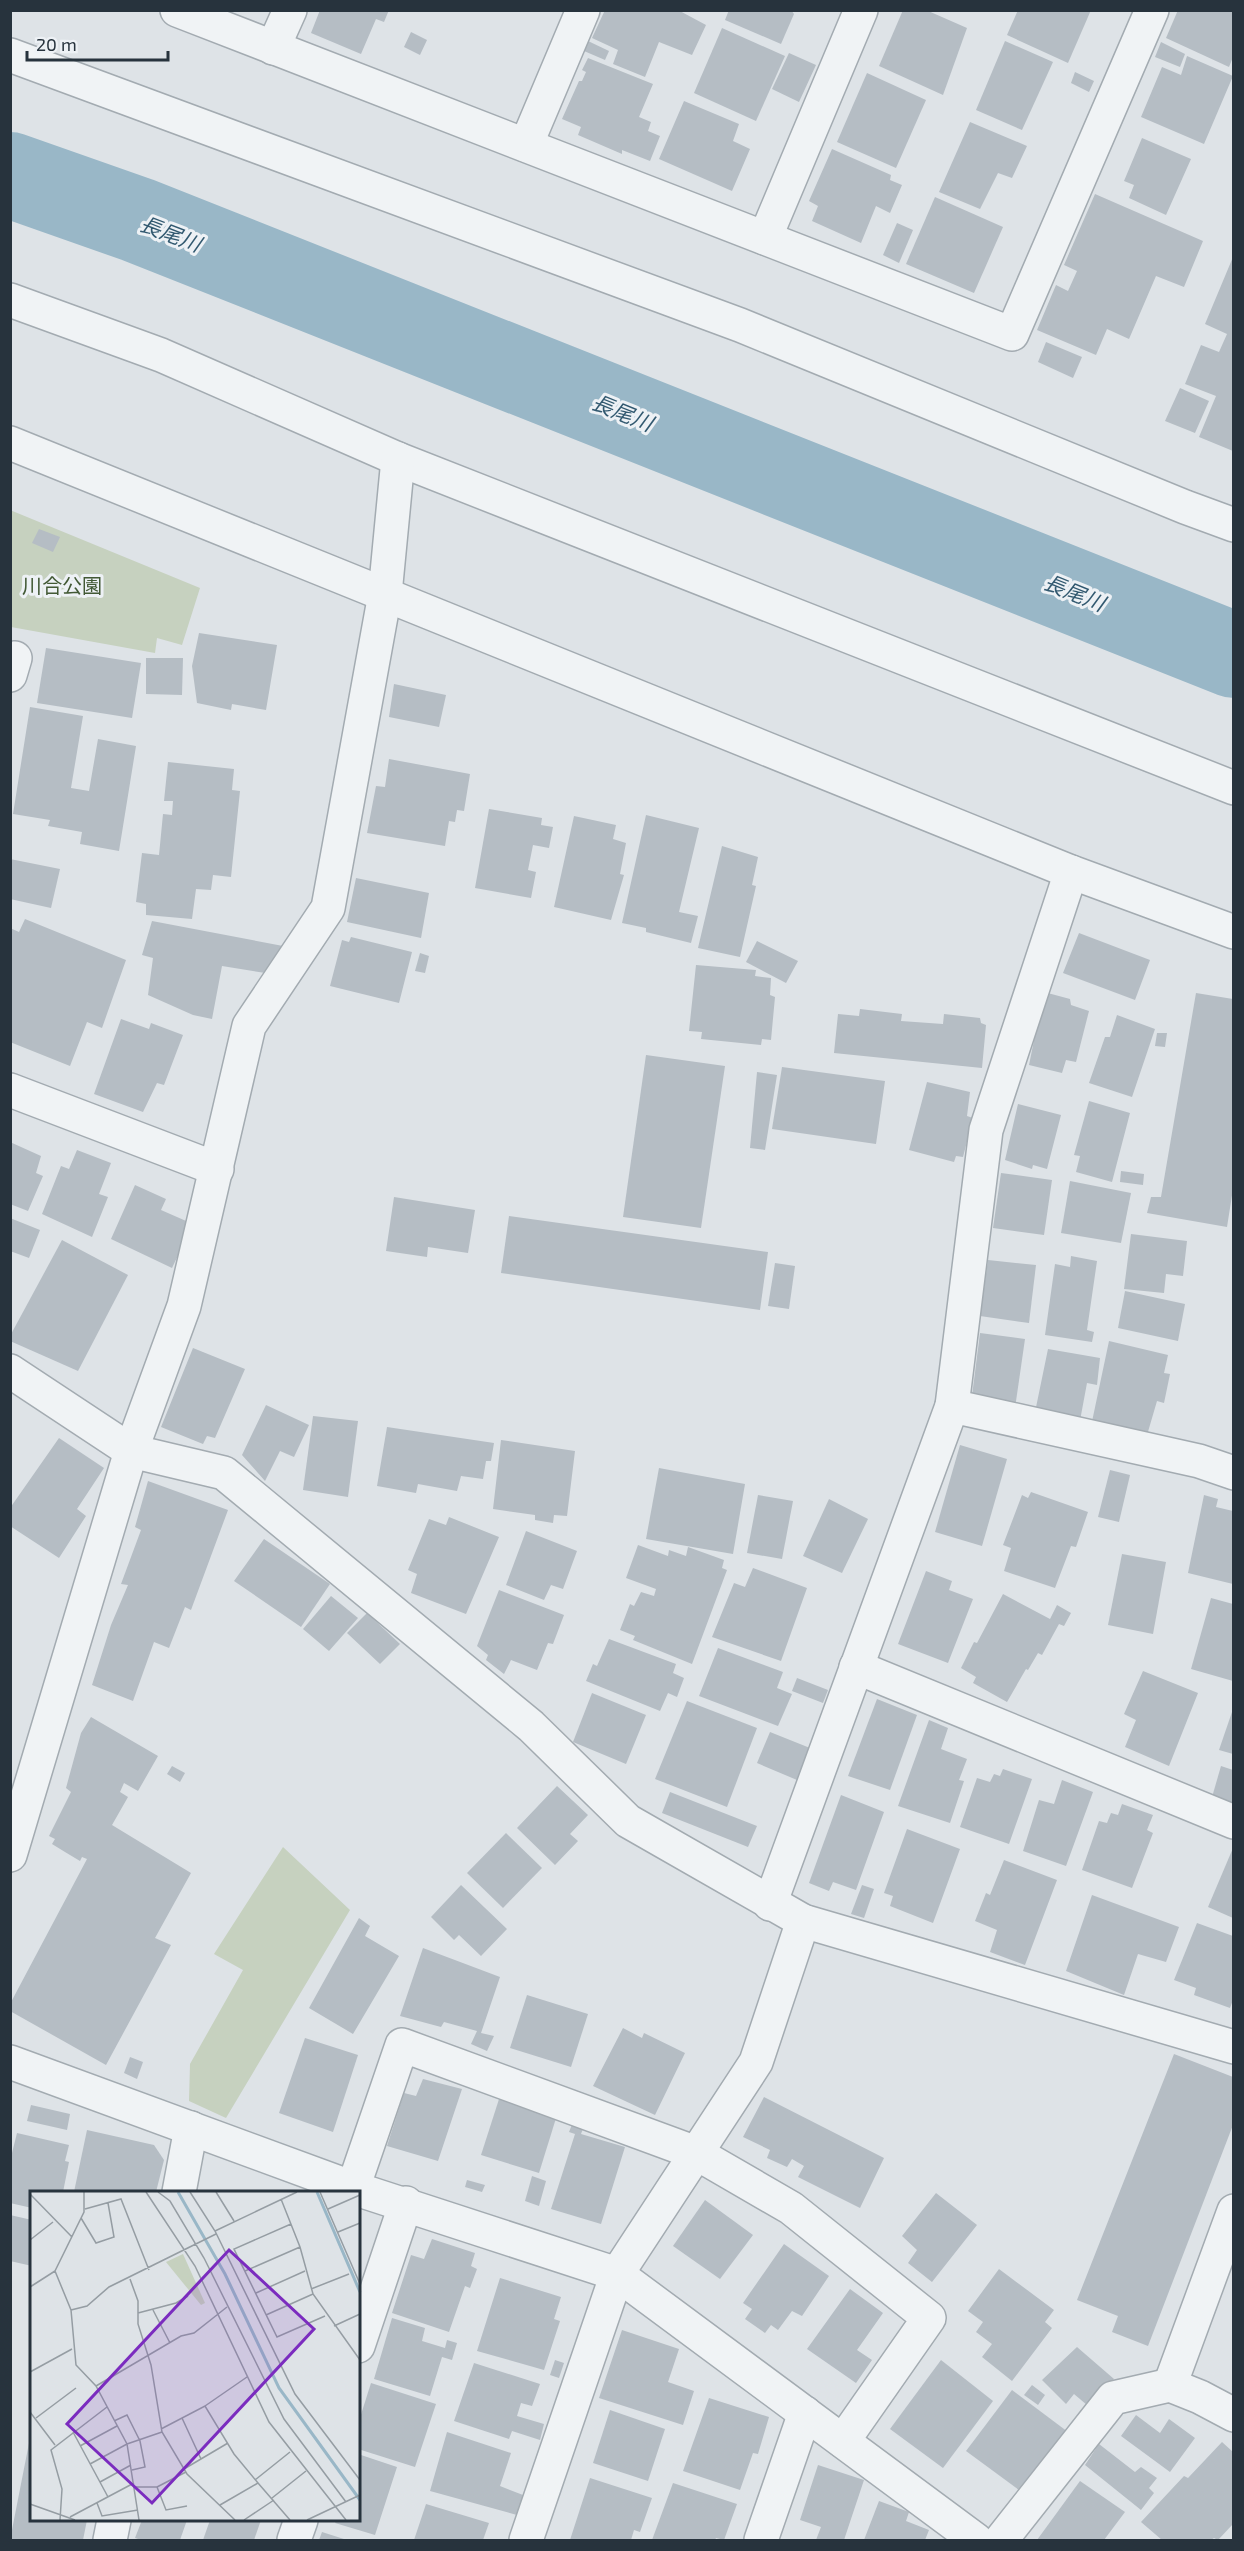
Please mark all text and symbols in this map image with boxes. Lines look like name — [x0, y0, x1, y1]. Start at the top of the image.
scale bar — [27, 24, 168, 62]
text: 20 m — [36, 33, 77, 55]
water label: 長尾川 — [137, 210, 207, 257]
water label: 長尾川 — [589, 389, 659, 436]
water label: 長尾川 — [1041, 569, 1111, 616]
park label: 川合公園 — [22, 573, 102, 597]
inset map — [30, 2191, 360, 2521]

